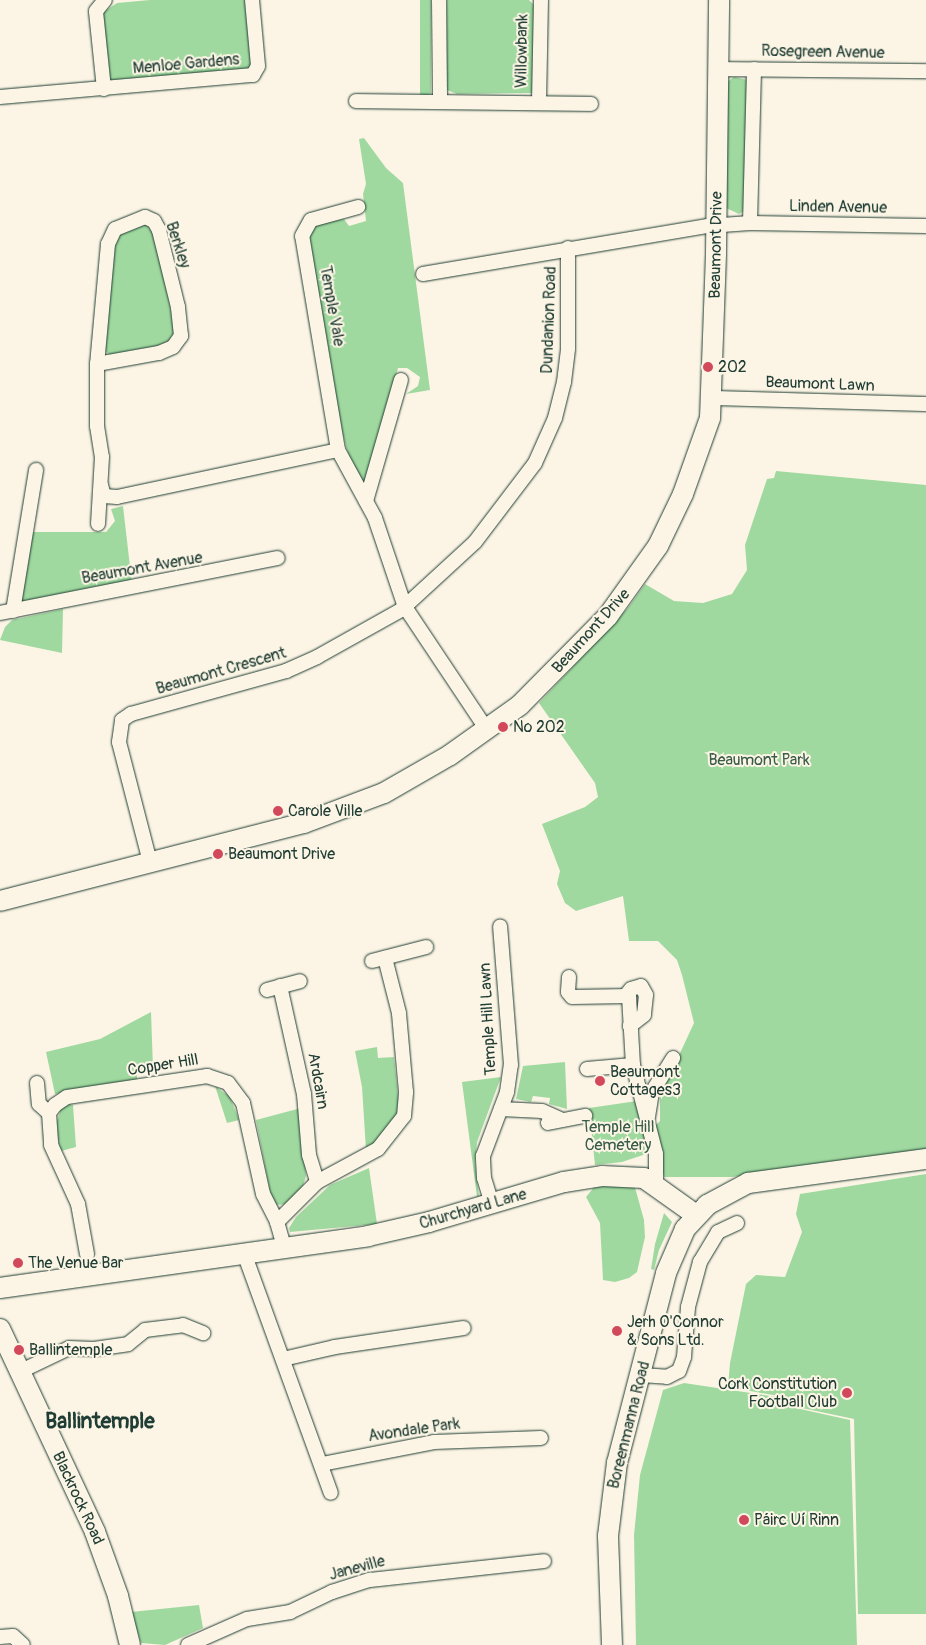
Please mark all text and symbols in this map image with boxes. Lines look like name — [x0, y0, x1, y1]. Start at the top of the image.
street label: Willowbank — [512, 14, 532, 88]
street label: Rosegreen Avenue — [761, 41, 885, 63]
street label: Menloe Gardens — [132, 50, 240, 78]
street label: Beaumont Drive — [705, 191, 727, 299]
street label: Linden Avenue — [789, 197, 887, 217]
street label: Berkley — [161, 219, 195, 271]
street label: Temple Vale — [315, 264, 349, 348]
street label: Dundanion Road — [538, 266, 560, 374]
place label: 202 — [718, 357, 747, 377]
marker: 202 — [702, 361, 714, 373]
street label: Beaumont Lawn — [765, 372, 875, 396]
street label: Beaumont Avenue — [80, 548, 204, 588]
street label: Beaumont Drive — [548, 585, 634, 677]
street label: Beaumont Crescent — [154, 643, 288, 699]
place label: No 202 — [513, 717, 565, 737]
marker: No 202 — [497, 721, 509, 733]
park label: Beaumont Park — [708, 750, 810, 770]
place label: Carole Ville — [288, 801, 362, 821]
marker: Carole Ville — [272, 805, 284, 817]
place label: Beaumont Drive — [228, 844, 335, 864]
marker: Beaumont Drive — [212, 848, 224, 860]
street label: Temple Hill Lawn — [475, 962, 501, 1076]
street label: Copper Hill — [126, 1050, 200, 1080]
street label: Ardcairn — [304, 1051, 332, 1111]
place label: Beaumont Cottages3 — [610, 1062, 681, 1100]
marker: Beaumont Cottages3 — [594, 1075, 606, 1087]
park label: Temple Hill Cemetery — [581, 1117, 655, 1155]
street label: Churchyard Lane — [417, 1185, 529, 1233]
place label: The Venue Bar — [28, 1253, 124, 1273]
marker: The Venue Bar — [12, 1257, 24, 1269]
place label: Jerh O'Connor & Sons Ltd. — [627, 1312, 724, 1350]
marker: Jerh O'Connor & Sons Ltd. — [611, 1325, 623, 1337]
place label: Ballintemple — [29, 1340, 112, 1360]
marker: Ballintemple — [13, 1344, 25, 1356]
street label: Boreenmanna Road — [604, 1359, 654, 1491]
place label: Cork Constitution Football Club — [718, 1374, 837, 1412]
marker: Cork Constitution Football Club — [841, 1387, 853, 1399]
district label: Ballintemple — [45, 1409, 155, 1435]
street label: Avondale Park — [367, 1414, 461, 1446]
street label: Blackrock Road — [48, 1448, 108, 1548]
place label: Páirc Uí Rinn — [754, 1510, 839, 1530]
marker: Páirc Uí Rinn — [738, 1514, 750, 1526]
street label: Janeville — [327, 1551, 387, 1585]

